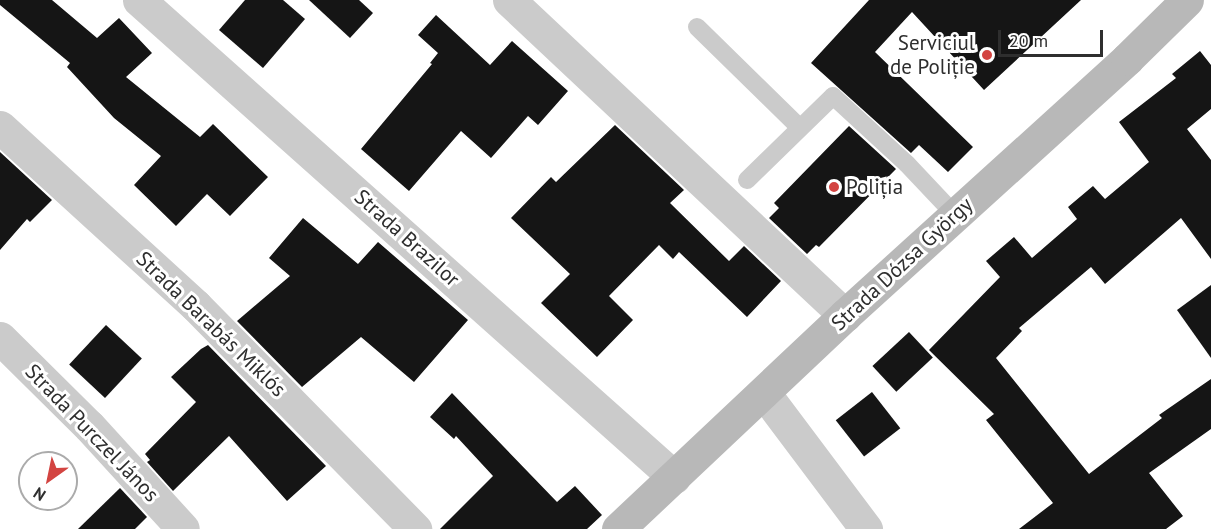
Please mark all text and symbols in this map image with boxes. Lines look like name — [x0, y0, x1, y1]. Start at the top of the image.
scale bar — [1001, 18, 1106, 56]
text: 20 m — [1009, 29, 1048, 52]
place label: Serviciul de Poliție — [890, 30, 975, 80]
marker: Serviciul de Poliție — [980, 48, 994, 62]
place label: Poliția — [846, 174, 903, 200]
marker: Poliția — [827, 180, 841, 194]
street label: Strada Brazilor — [349, 184, 465, 292]
street label: Strada Dózsa György — [826, 192, 978, 336]
street label: Strada Barabás Miklós — [131, 246, 291, 402]
street label: Strada Purczel János — [20, 359, 164, 507]
north arrow — [18, 451, 78, 511]
text: N — [29, 483, 49, 506]

